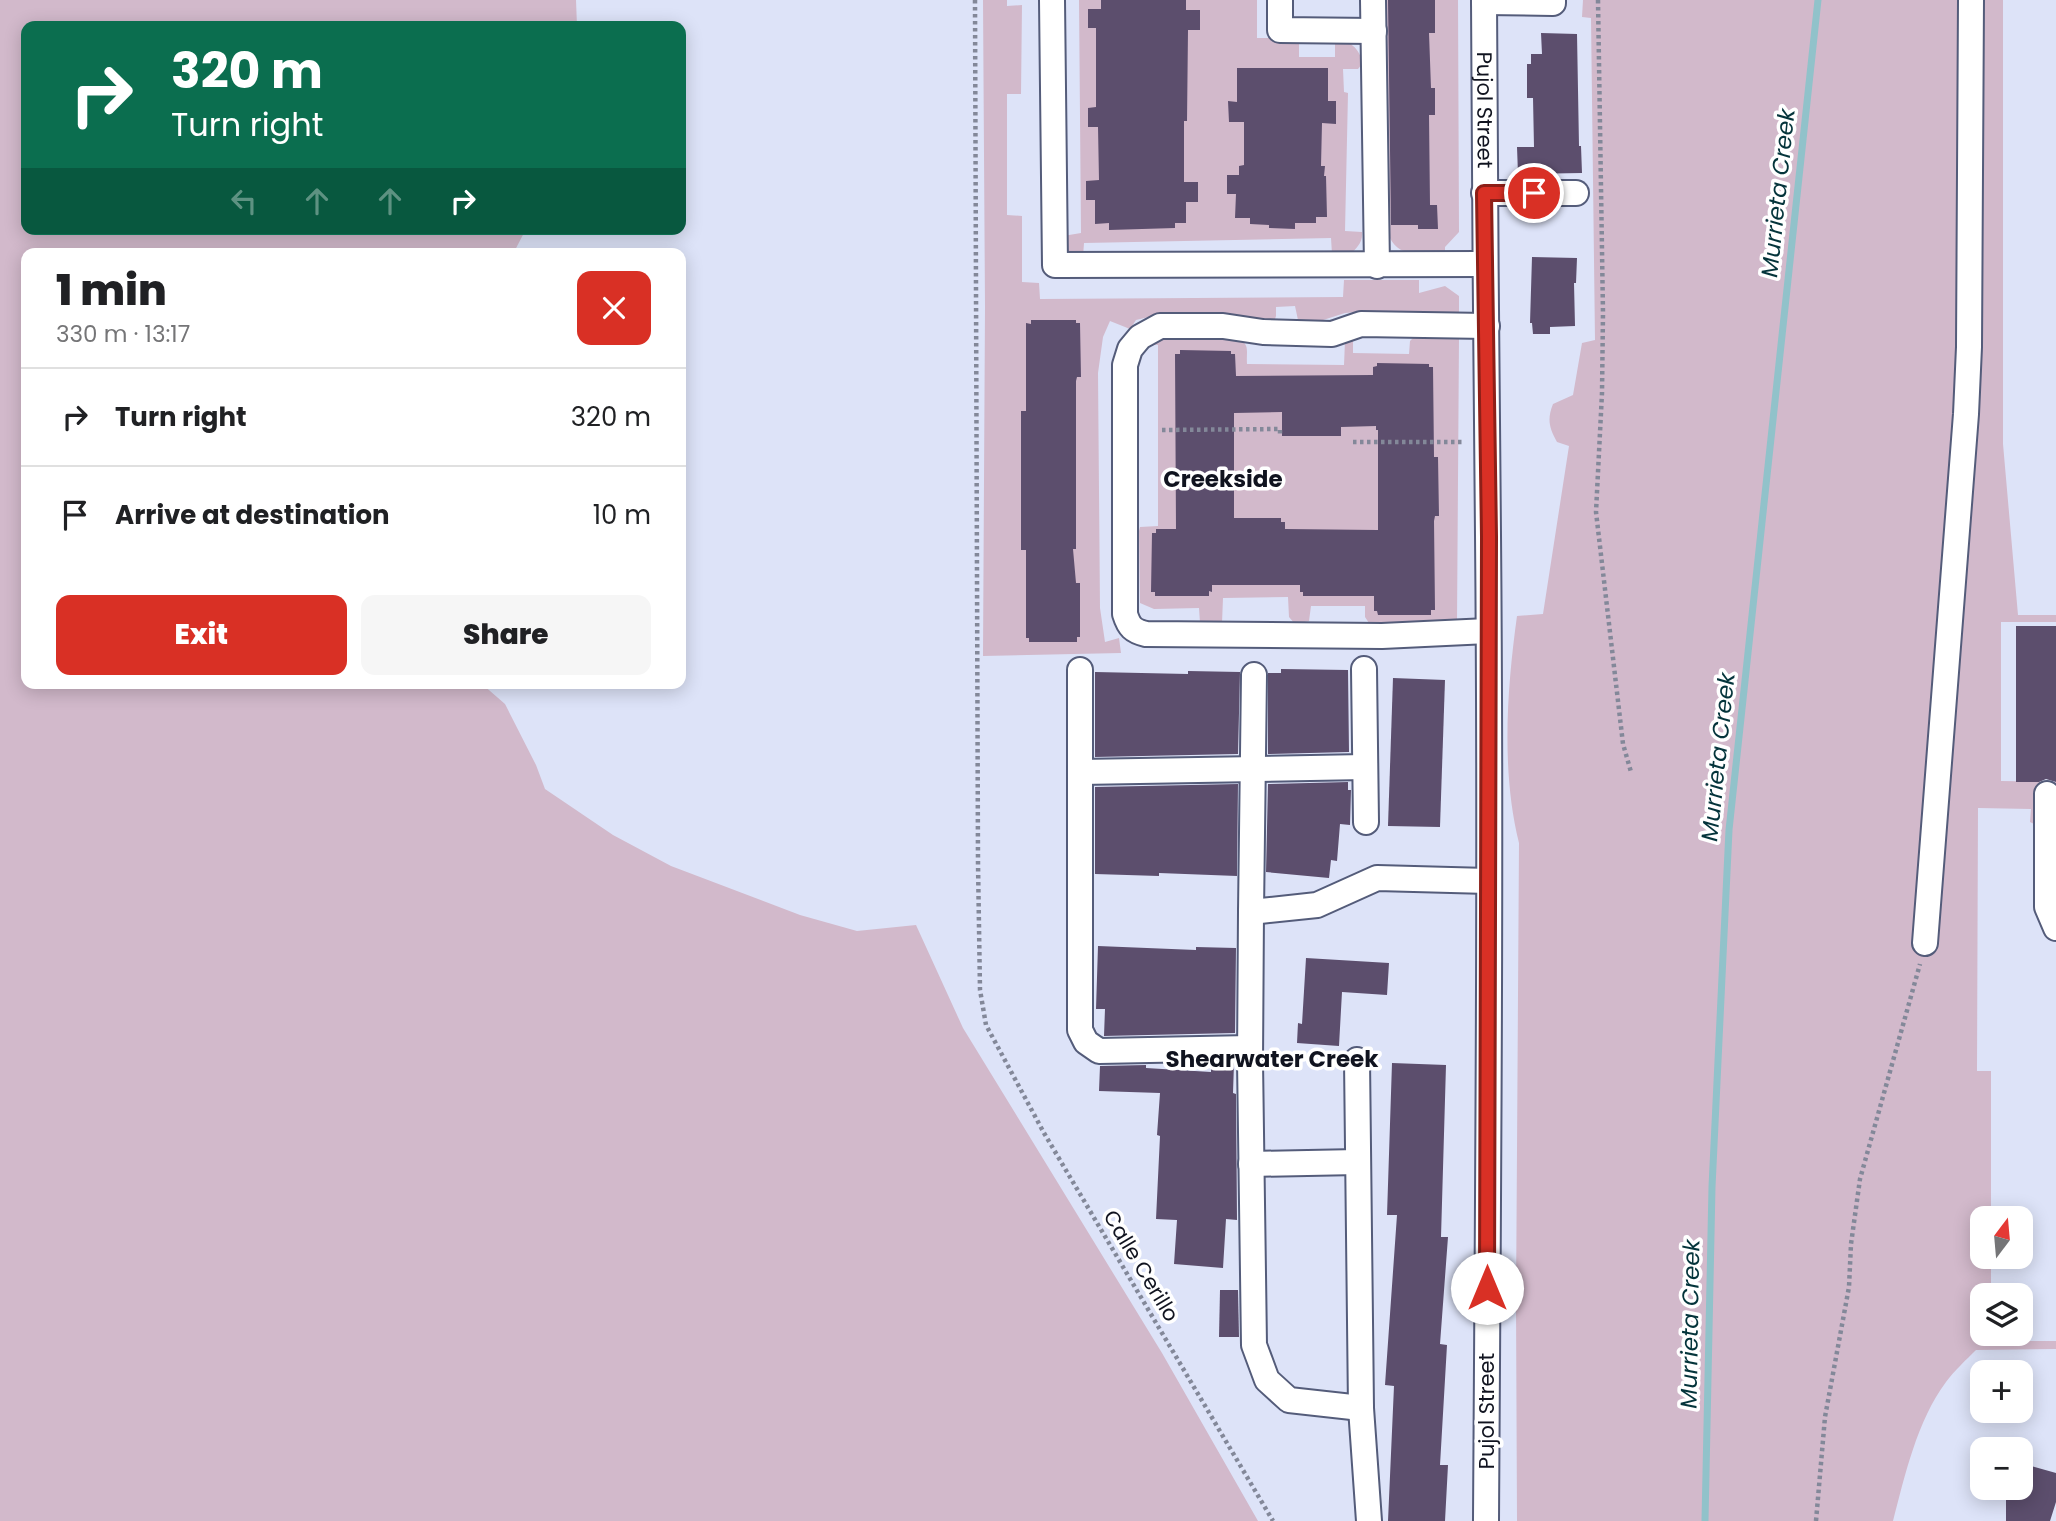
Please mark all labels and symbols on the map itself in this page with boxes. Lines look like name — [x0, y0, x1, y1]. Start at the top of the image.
street label: Pujol Street — [1470, 52, 1500, 168]
water label: Murrieta Creek — [1753, 106, 1803, 279]
pin — [1504, 163, 1564, 223]
district label: Creekside — [1163, 463, 1283, 495]
water label: Murrieta Creek — [1693, 670, 1743, 843]
district label: Shearwater Creek — [1166, 1043, 1379, 1075]
street label: Calle Cerillo — [1097, 1205, 1186, 1327]
north arrow — [1970, 1206, 2034, 1269]
water label: Murrieta Creek — [1673, 1238, 1707, 1409]
position arrow — [1450, 1251, 1524, 1325]
street label: Pujol Street — [1472, 1353, 1501, 1469]

